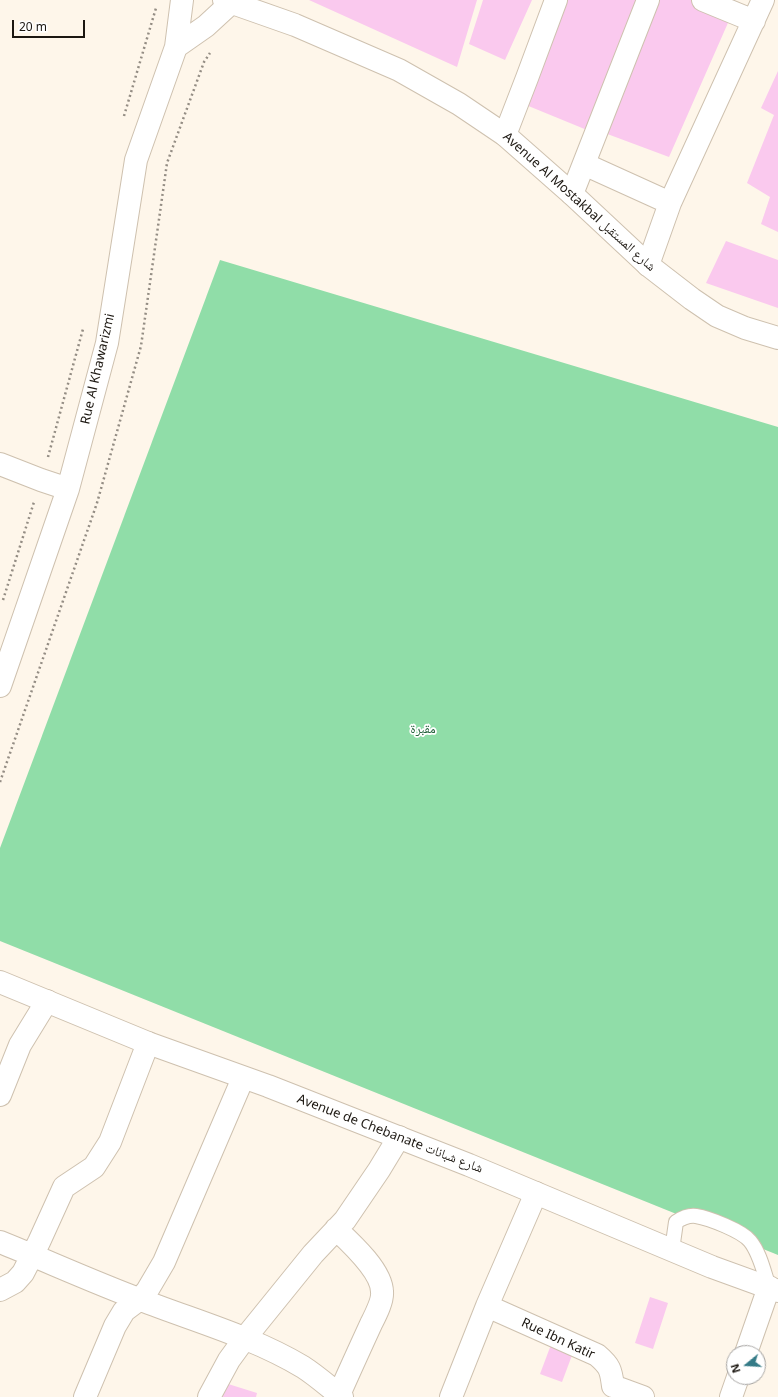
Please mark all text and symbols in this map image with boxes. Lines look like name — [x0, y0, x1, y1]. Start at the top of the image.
scale bar — [14, 12, 87, 38]
text: 20 m — [19, 18, 47, 35]
street label: Avenue Al Mostakbal شارع المستقبل — [499, 129, 659, 275]
street label: Rue Al Khawarizmi — [78, 312, 118, 426]
park label: مقبرة — [410, 721, 436, 737]
street label: Avenue de Chebanate شارع شبانات — [295, 1091, 485, 1177]
street label: Rue Ibn Katir — [519, 1315, 597, 1363]
north arrow — [726, 1345, 766, 1385]
text: N — [727, 1362, 744, 1375]

